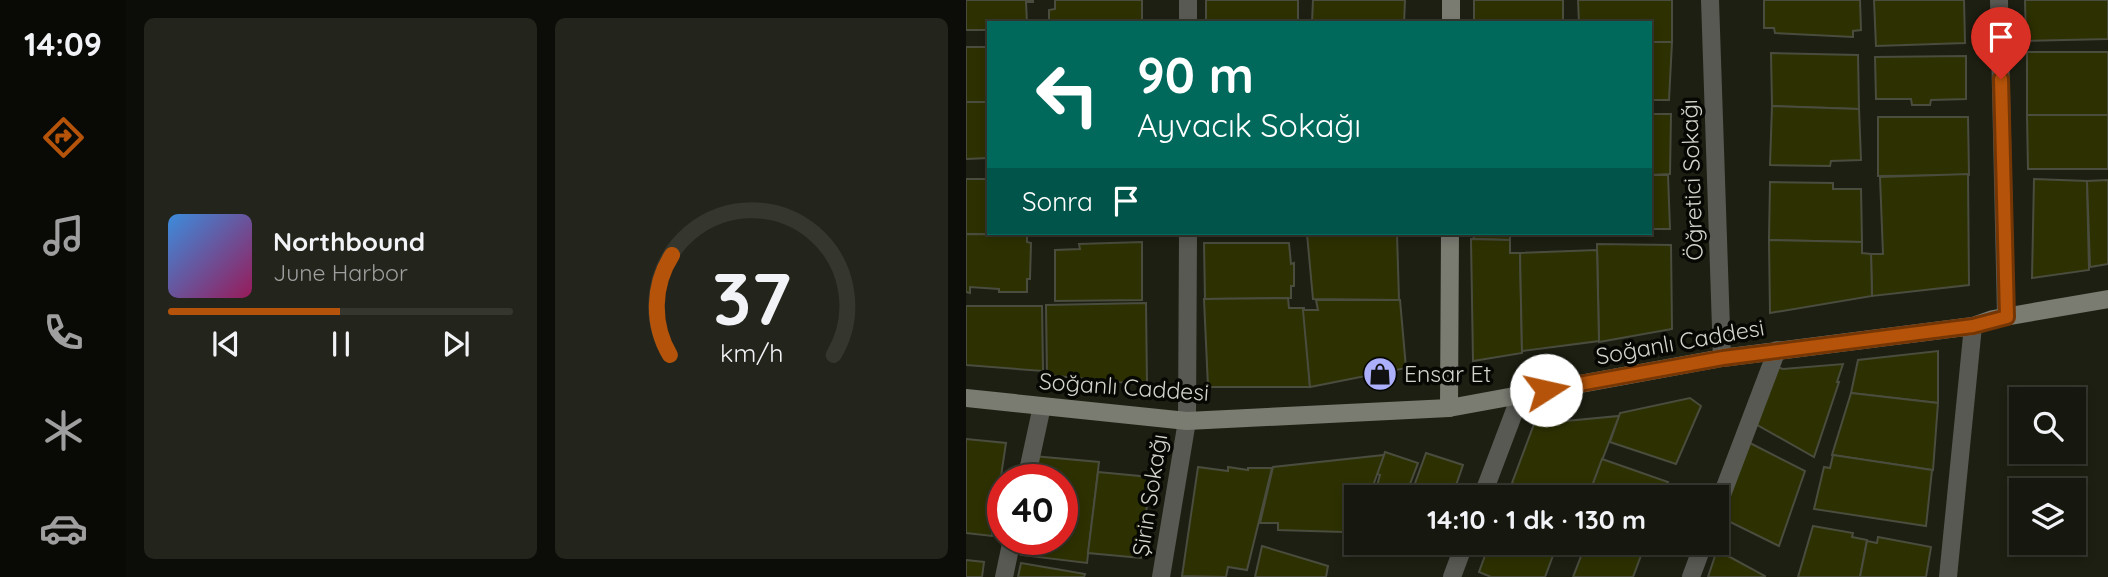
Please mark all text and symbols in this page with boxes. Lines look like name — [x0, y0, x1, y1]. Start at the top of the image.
pin — [1971, 7, 2031, 79]
icon: arrive — [1982, 18, 2020, 56]
text: 14:09 — [24, 24, 102, 64]
text: 90 m — [1137, 44, 1254, 105]
icon: left — [1022, 49, 1113, 140]
street label: Öğretici Sokağı — [1674, 99, 1709, 261]
text: Ayvacık Sokağı — [1137, 105, 1361, 145]
icon: directions — [39, 113, 88, 162]
icon: arrive — [1107, 182, 1145, 220]
text: Sonra — [1022, 185, 1093, 218]
icon: music — [39, 211, 88, 260]
text: Northbound — [273, 225, 425, 258]
text: 37 — [712, 252, 791, 343]
text: June Harbor — [273, 258, 408, 287]
icon: phone — [39, 308, 88, 357]
street label: Soğanlı Caddesi — [1593, 312, 1766, 371]
icon: previous — [207, 325, 245, 363]
icon: pause — [322, 325, 360, 363]
icon: next — [437, 325, 475, 363]
text: km/h — [720, 336, 783, 367]
position arrow — [1509, 353, 1583, 427]
shop icon: Ensar Et — [1361, 355, 1399, 393]
place label: Ensar Et — [1404, 359, 1491, 388]
street label: Soğanlı Caddesi — [1038, 366, 1210, 407]
map controls — [2009, 387, 2086, 555]
button: search — [2009, 387, 2086, 464]
icon: climate — [39, 406, 88, 455]
street label: Şirin Sokağı — [1126, 432, 1173, 558]
speed limit sign: 40 — [987, 464, 1078, 555]
button: layers — [2009, 478, 2086, 555]
text: 14:10 · 1 dk · 130 m — [1427, 503, 1646, 536]
icon: car — [39, 504, 88, 553]

